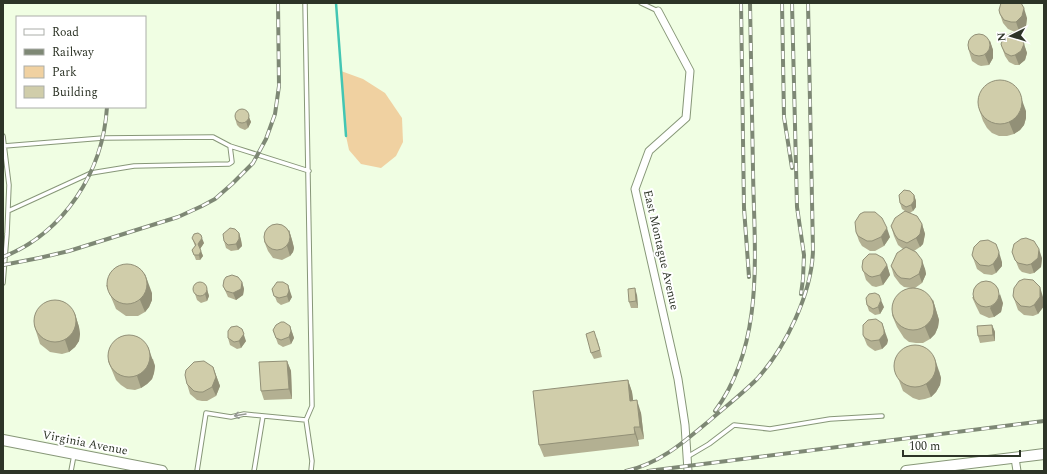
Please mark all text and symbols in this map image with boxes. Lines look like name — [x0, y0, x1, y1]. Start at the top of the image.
legend — [16, 16, 146, 108]
north arrow — [991, 16, 1031, 56]
text: Road — [52, 23, 79, 42]
text: N — [993, 32, 1010, 42]
text: Railway — [52, 43, 95, 62]
text: Park — [52, 63, 77, 82]
text: Building — [52, 83, 98, 102]
street label: East Montague Avenue — [638, 188, 684, 312]
one-way arrow — [234, 411, 247, 419]
street label: Virginia Avenue — [41, 425, 130, 461]
scale bar — [903, 432, 1020, 458]
text: 100 m — [909, 437, 940, 456]

